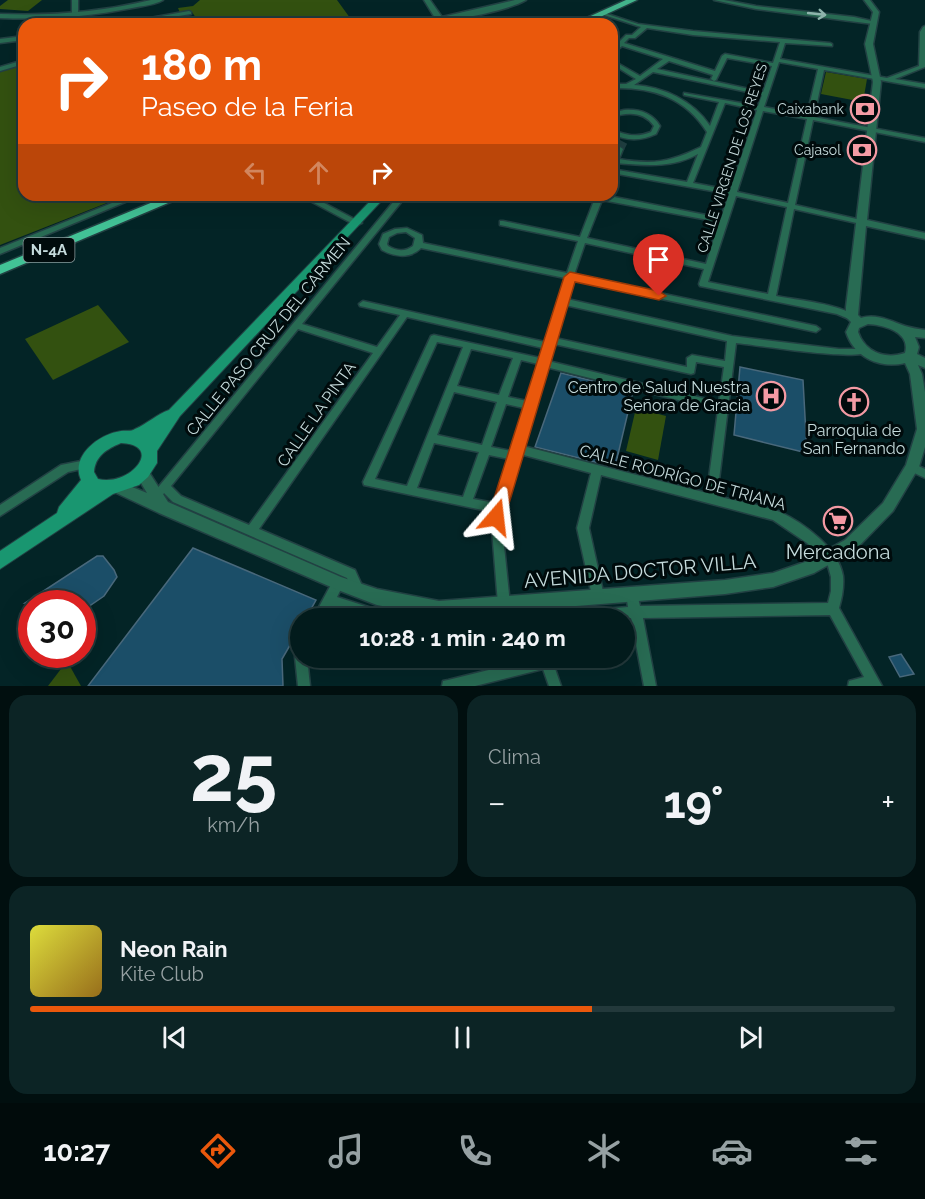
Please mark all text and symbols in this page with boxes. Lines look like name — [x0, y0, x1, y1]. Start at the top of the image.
one-way arrow — [806, 8, 826, 19]
text: 180 m — [141, 41, 262, 90]
icon: right — [42, 42, 120, 120]
street label: CALLE VIRGEN DE LOS REYES — [694, 61, 770, 255]
text: Paseo de la Feria — [141, 91, 354, 122]
bank icon: Caixabank — [849, 93, 881, 125]
place label: Caixabank — [777, 101, 845, 117]
bank icon: Cajasol — [846, 134, 878, 166]
place label: Cajasol — [794, 142, 841, 158]
icon: left — [239, 156, 272, 189]
icon: ahead — [302, 156, 335, 189]
icon: right — [365, 156, 398, 189]
street label: CALLE PASO CRUZ DEL CARMEN — [182, 233, 354, 439]
pin — [633, 234, 684, 296]
road number: N-4A — [23, 238, 74, 262]
icon: arrive — [642, 243, 675, 276]
street label: CALLE LA PINTA — [273, 358, 360, 470]
place label: Centro de Salud Nuestra Señora de Gracia — [568, 378, 750, 415]
hospital icon: Centro de Salud Nuestra Señora de Gracia — [755, 380, 787, 412]
church icon: Parroquia de San Fernando — [838, 386, 870, 418]
place label: Parroquia de San Fernando — [803, 421, 905, 458]
street label: CALLE RODRÍGO DE TRIANA — [578, 440, 789, 514]
position arrow — [464, 485, 528, 549]
supermarket icon: Mercadona — [822, 505, 854, 537]
place label: Mercadona — [786, 540, 890, 564]
street label: AVENIDA DOCTOR VILLA — [523, 549, 758, 593]
speed limit sign: 30 — [18, 590, 96, 668]
text: 10:28 · 1 min · 240 m — [359, 625, 566, 651]
text: 25 — [190, 728, 277, 819]
text: Clima — [488, 745, 541, 769]
text: 19° — [663, 776, 724, 829]
text: − — [488, 783, 506, 822]
text: + — [881, 783, 895, 822]
text: km/h — [207, 813, 260, 837]
text: Neon Rain — [120, 936, 228, 962]
text: Kite Club — [120, 962, 204, 986]
icon: previous — [158, 1021, 191, 1054]
icon: pause — [446, 1021, 479, 1054]
icon: next — [734, 1021, 767, 1054]
icon: directions — [197, 1130, 239, 1172]
icon: music — [325, 1130, 367, 1172]
icon: phone — [454, 1130, 496, 1172]
icon: climate — [583, 1130, 625, 1172]
icon: car — [711, 1130, 753, 1172]
icon: filters — [840, 1130, 882, 1172]
text: 10:27 — [43, 1136, 110, 1167]

